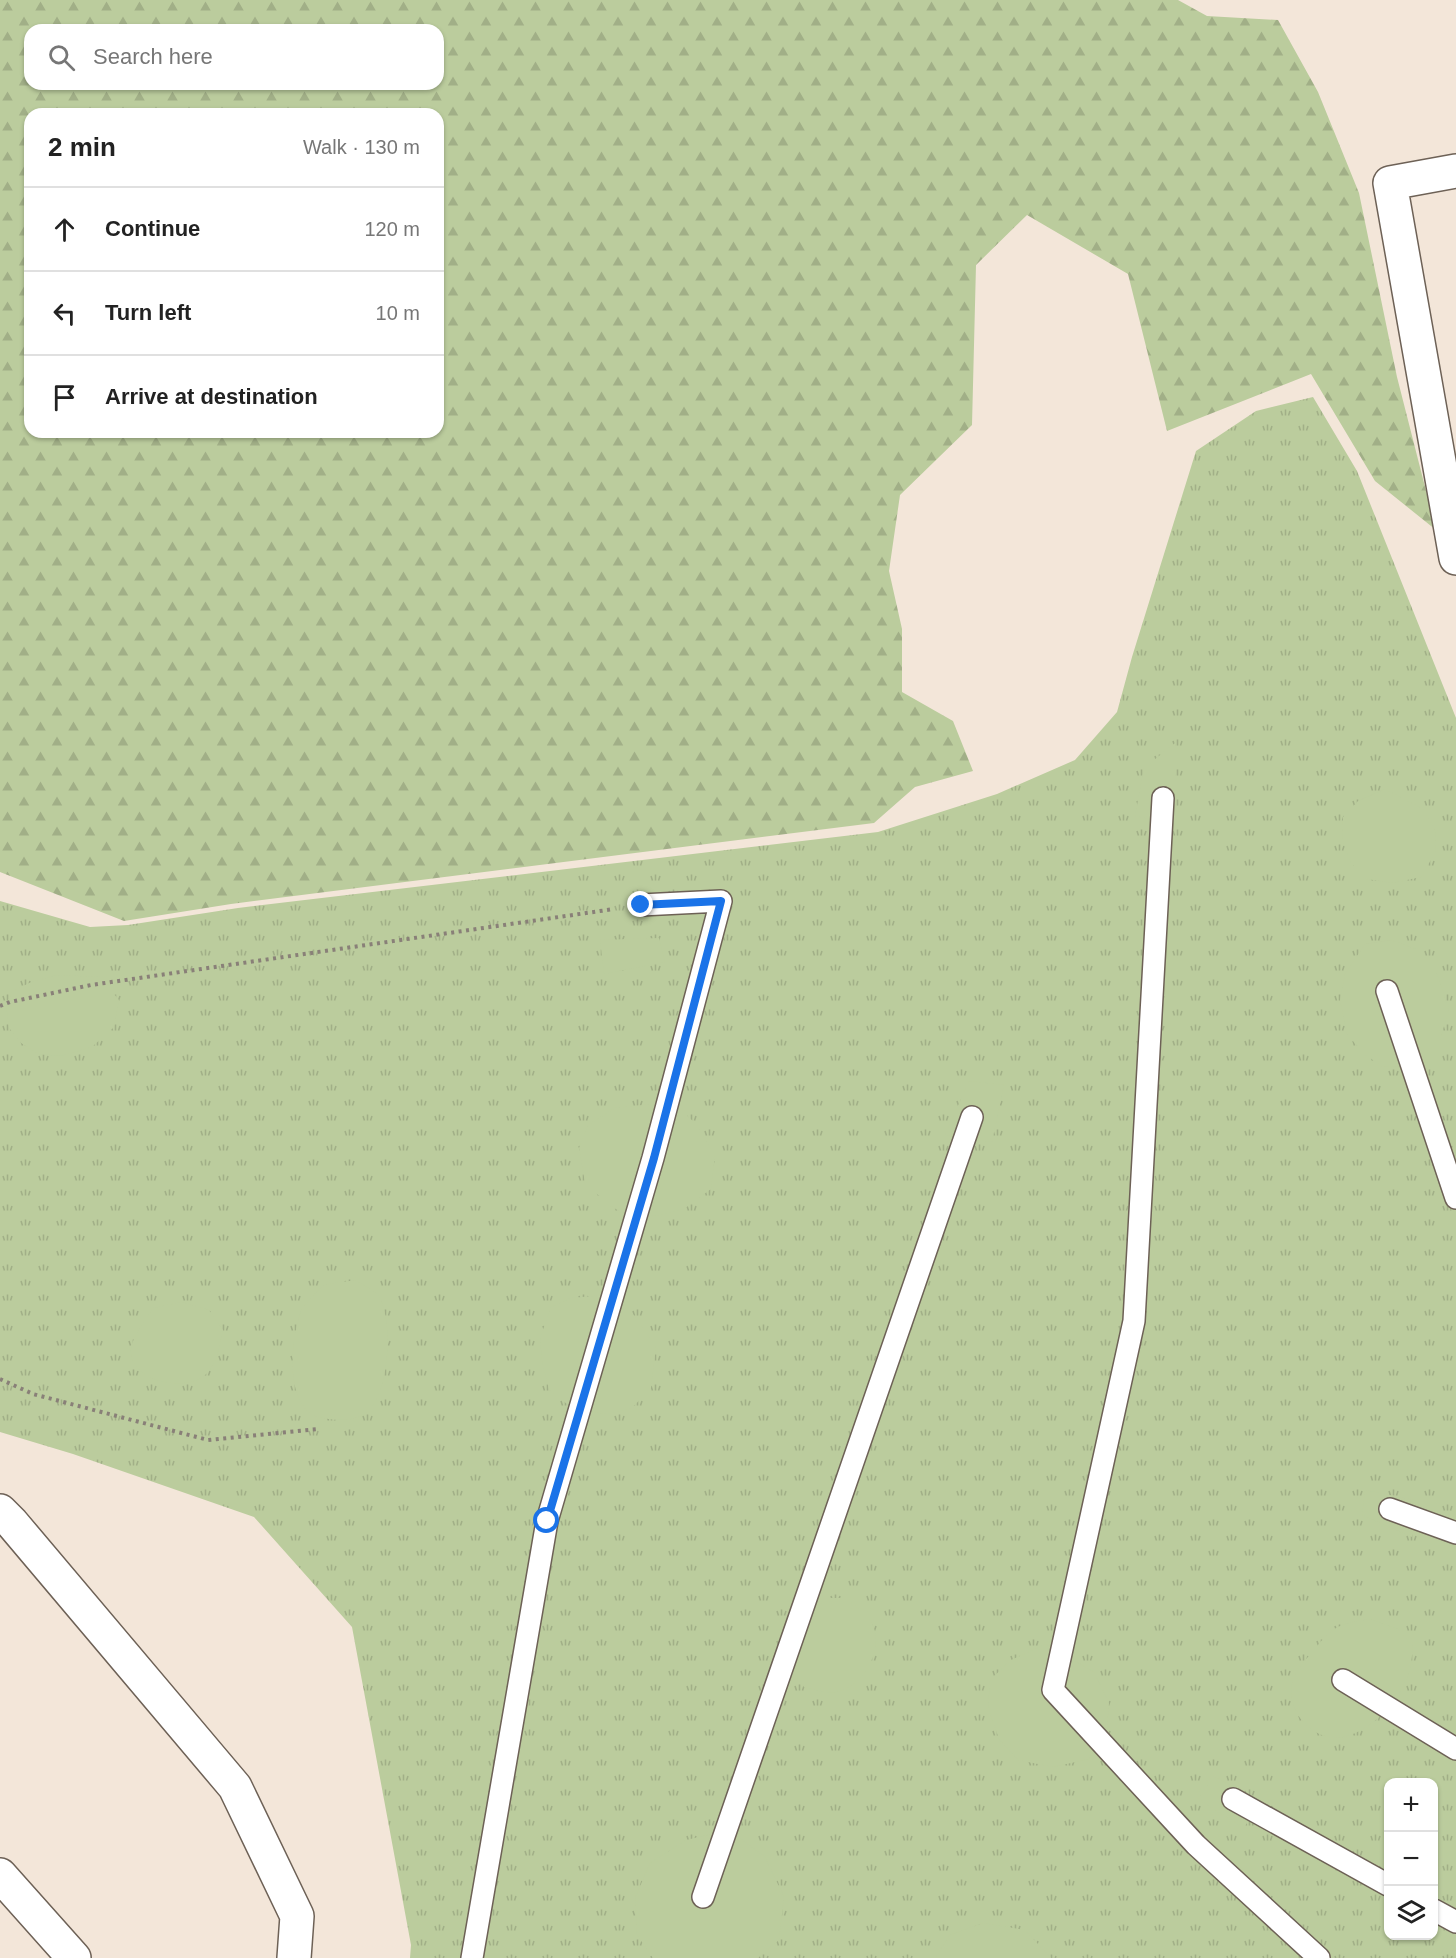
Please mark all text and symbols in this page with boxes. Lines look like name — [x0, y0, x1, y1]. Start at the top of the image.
search box — [24, 24, 444, 90]
icon: search — [45, 41, 78, 74]
text: Search here — [93, 44, 213, 69]
text: 2 min — [48, 132, 116, 162]
text: Walk · 130 m — [303, 136, 420, 158]
icon: ahead — [48, 213, 81, 246]
text: Continue — [105, 216, 200, 241]
text: 120 m — [364, 218, 420, 240]
icon: left — [48, 297, 81, 330]
text: Turn left — [105, 300, 191, 325]
text: 10 m — [376, 302, 420, 324]
icon: arrive — [48, 381, 81, 414]
text: Arrive at destination — [105, 384, 318, 409]
route end — [627, 891, 653, 917]
route start — [533, 1507, 559, 1533]
map controls — [1384, 1778, 1438, 1940]
button: + — [1384, 1778, 1438, 1832]
button: − — [1384, 1832, 1438, 1886]
button: layers — [1384, 1886, 1438, 1940]

